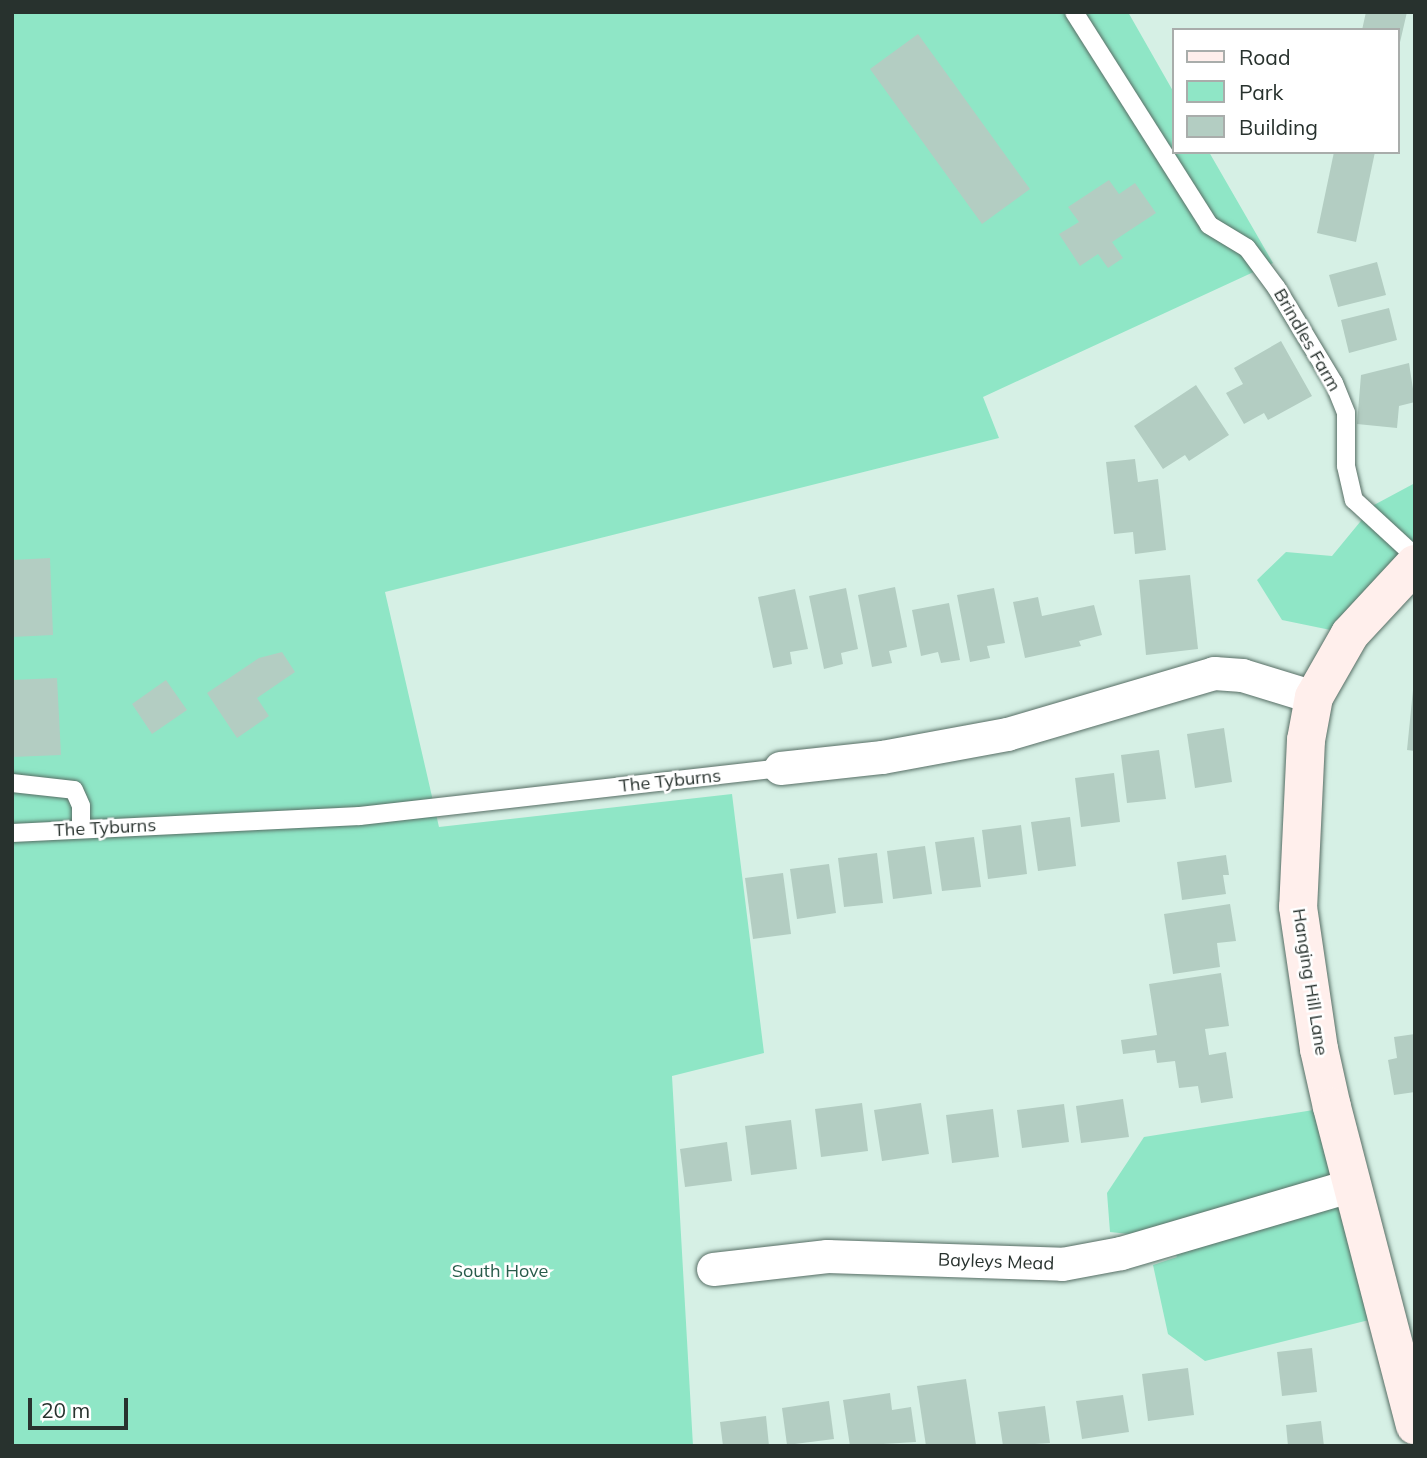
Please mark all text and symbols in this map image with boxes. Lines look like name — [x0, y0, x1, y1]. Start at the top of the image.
legend — [1172, 28, 1399, 154]
text: Road — [1239, 44, 1290, 70]
text: Park — [1239, 79, 1283, 105]
text: Building — [1239, 114, 1318, 140]
street label: Brindles Farm — [1269, 285, 1345, 395]
street label: The Tyburns — [618, 765, 722, 797]
street label: The Tyburns — [53, 815, 157, 841]
street label: Hanging Hill Lane — [1288, 907, 1332, 1057]
street label: Bayleys Mead — [938, 1249, 1054, 1275]
park label: South Hove — [452, 1260, 548, 1282]
scale bar — [32, 1384, 131, 1428]
text: 20 m — [41, 1397, 90, 1423]

